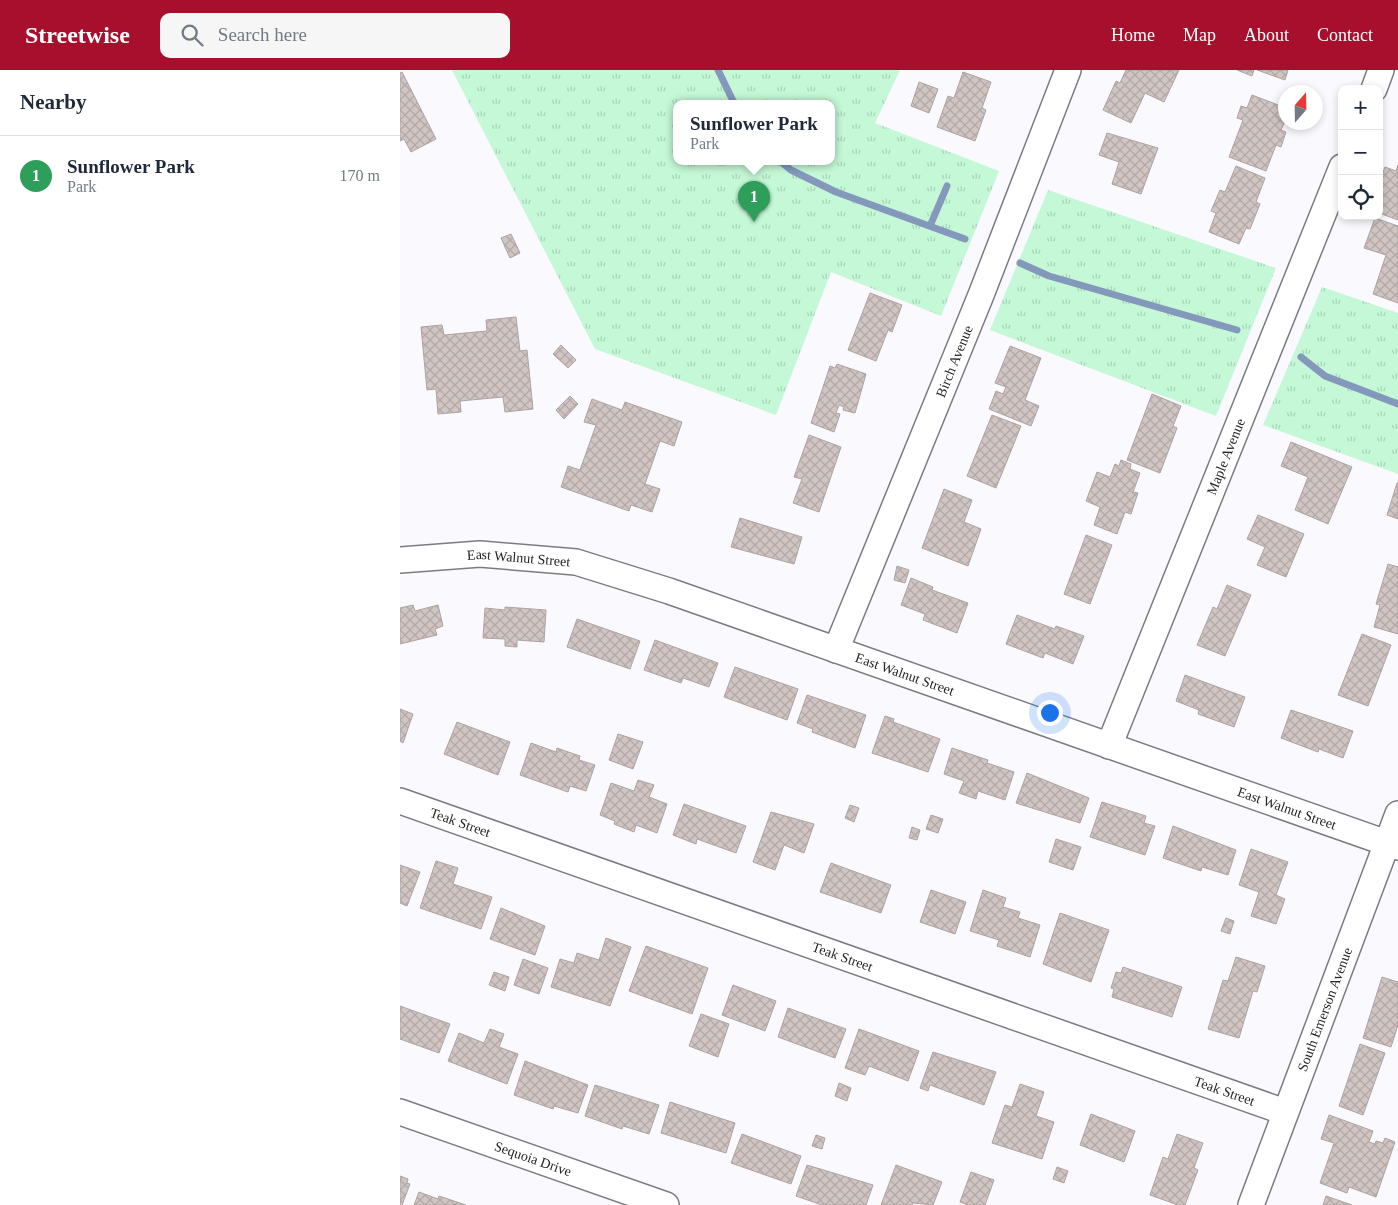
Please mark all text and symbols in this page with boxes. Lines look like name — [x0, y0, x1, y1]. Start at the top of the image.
search box — [160, 13, 510, 58]
icon: search — [178, 21, 206, 49]
text: Streetwise — [25, 22, 130, 48]
text: Search here — [218, 24, 307, 45]
text: Home — [1111, 25, 1155, 45]
text: Map — [1183, 25, 1216, 45]
text: About — [1244, 25, 1289, 45]
text: Contact — [1317, 25, 1373, 45]
north arrow — [1278, 85, 1323, 130]
map controls — [1338, 85, 1383, 220]
button: + — [1338, 85, 1383, 130]
text: Nearby — [20, 90, 87, 114]
popup — [673, 100, 835, 165]
text: Sunflower Park — [690, 113, 818, 134]
button: − — [1338, 130, 1383, 175]
text: Park — [690, 135, 719, 152]
text: Sunflower Park — [67, 156, 195, 177]
text: 1 — [32, 167, 40, 184]
text: 170 m — [340, 167, 380, 184]
button: locate — [1338, 175, 1383, 220]
text: Park — [67, 178, 96, 195]
pin: 1 — [738, 181, 770, 222]
street label: Birch Avenue — [933, 323, 976, 400]
street label: Maple Avenue — [1204, 416, 1248, 497]
street label: East Walnut Street — [466, 547, 571, 570]
street label: East Walnut Street — [853, 650, 956, 699]
your location — [1037, 700, 1063, 726]
street label: East Walnut Street — [1235, 784, 1338, 833]
street label: Teak Street — [428, 805, 493, 840]
street label: Teak Street — [810, 939, 875, 975]
street label: South Emerson Avenue — [1295, 945, 1355, 1074]
street label: Teak Street — [1192, 1074, 1257, 1109]
street label: Sequoia Drive — [492, 1139, 573, 1179]

